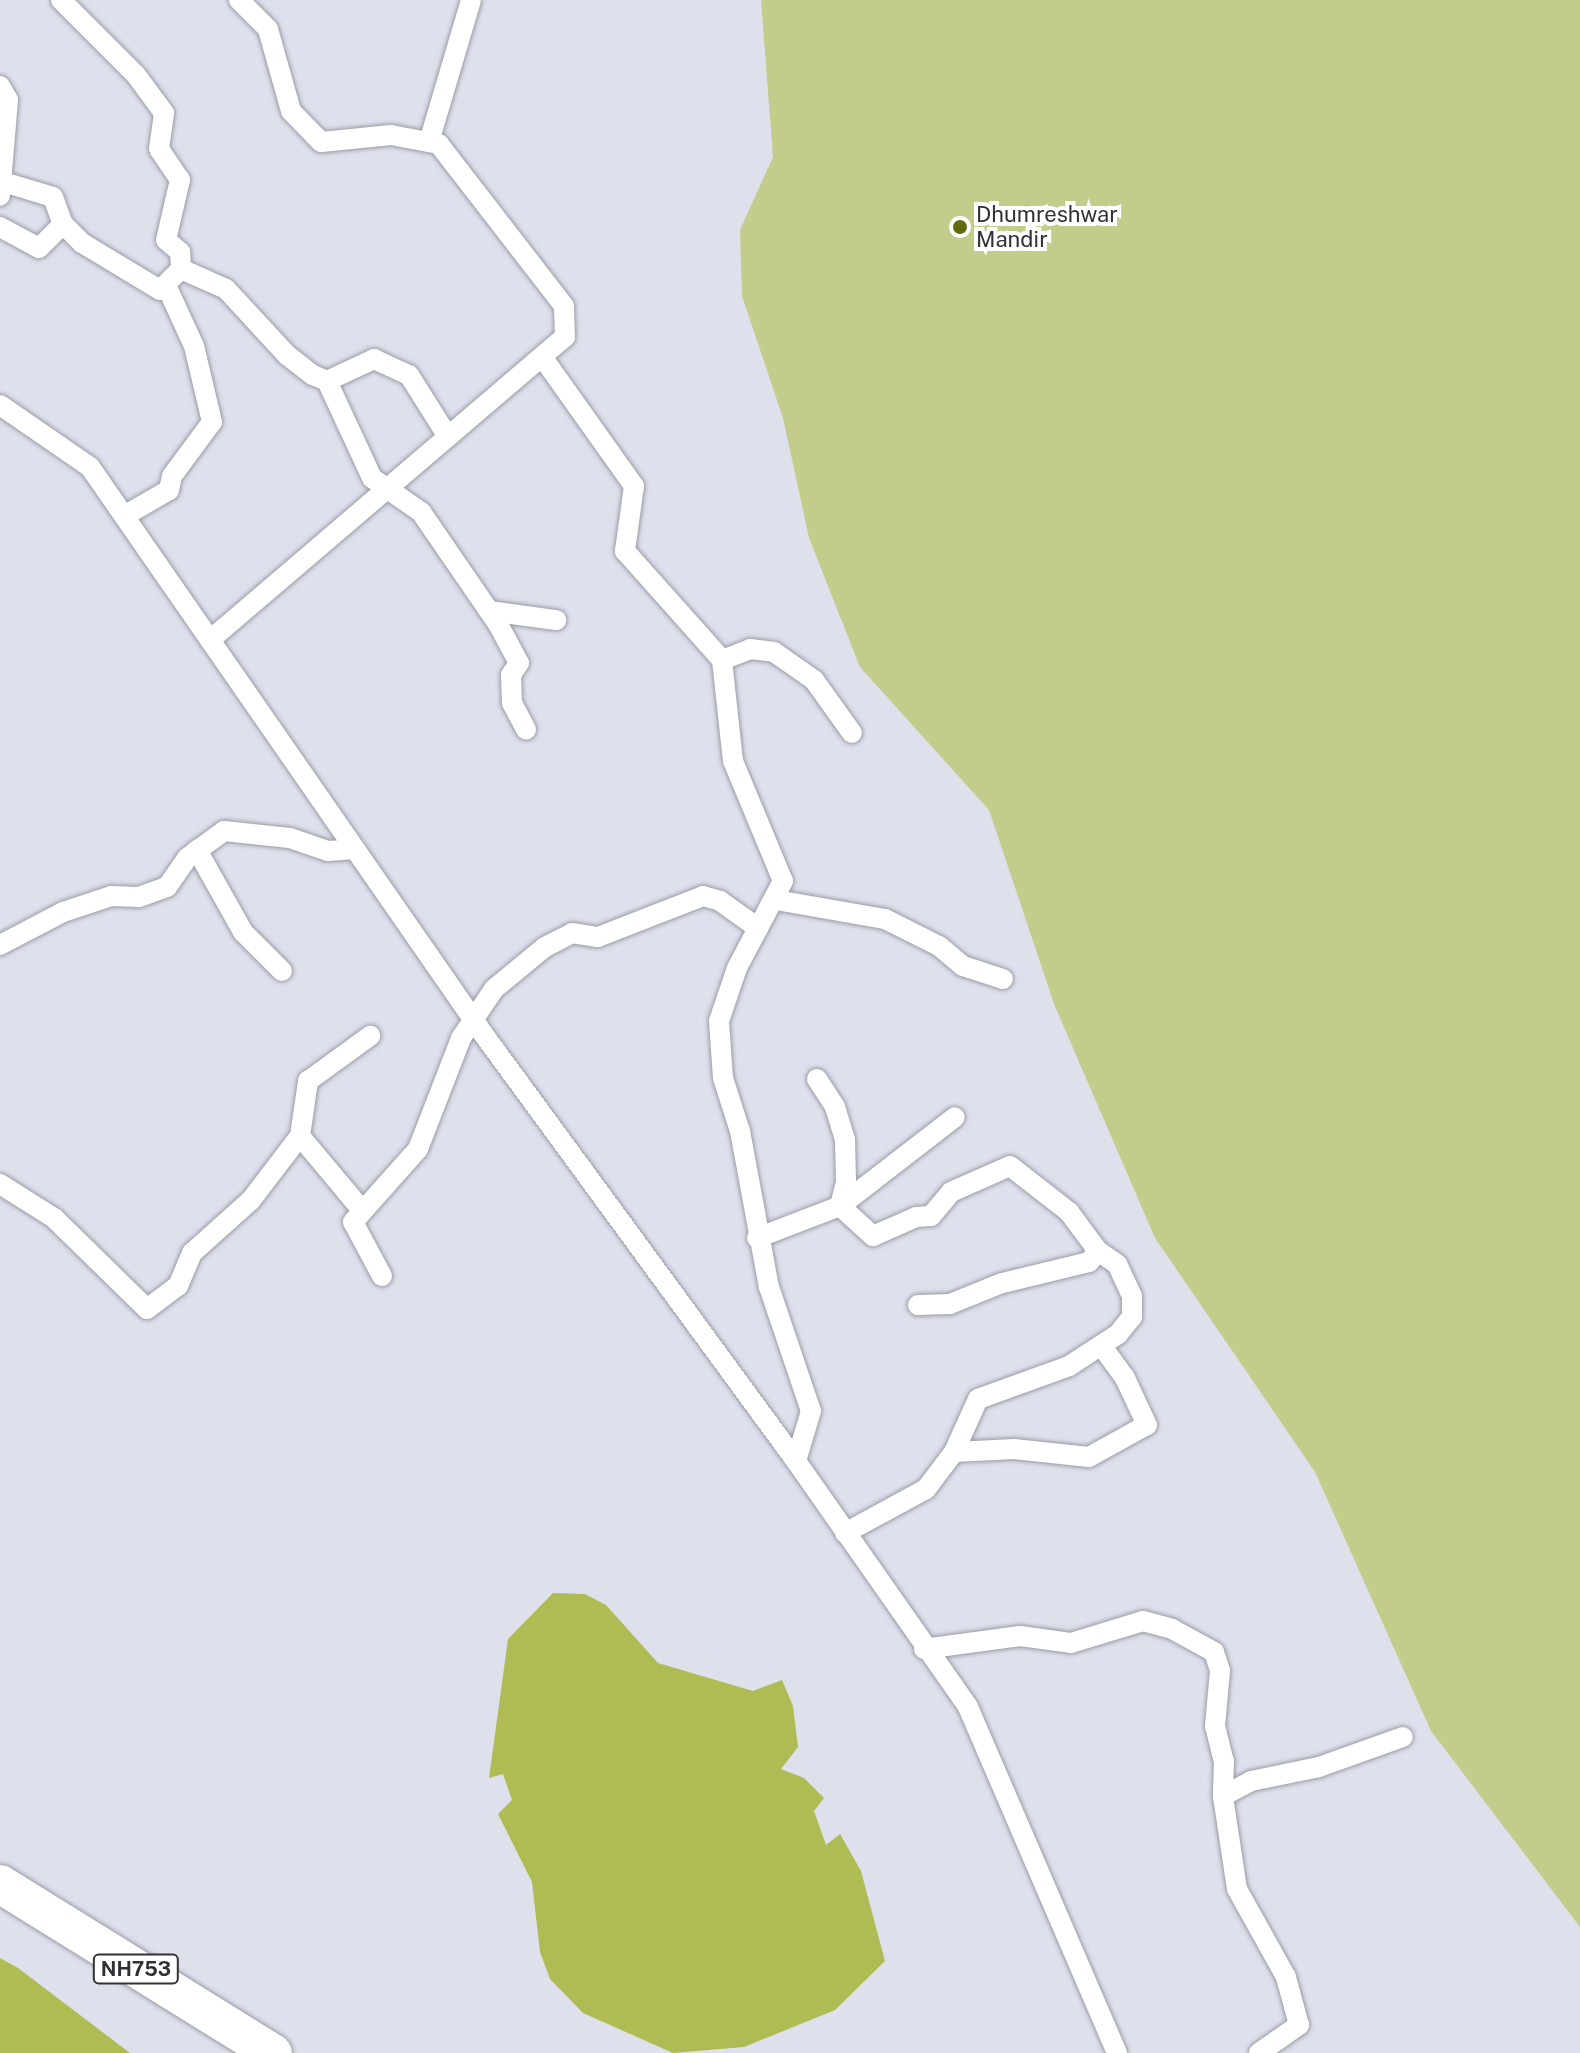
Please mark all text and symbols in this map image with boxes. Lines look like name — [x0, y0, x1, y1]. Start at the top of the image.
place label: Dhumreshwar Mandir — [976, 201, 1118, 252]
marker: Dhumreshwar Mandir — [951, 218, 969, 236]
road number: NH753 — [92, 1953, 180, 1985]

